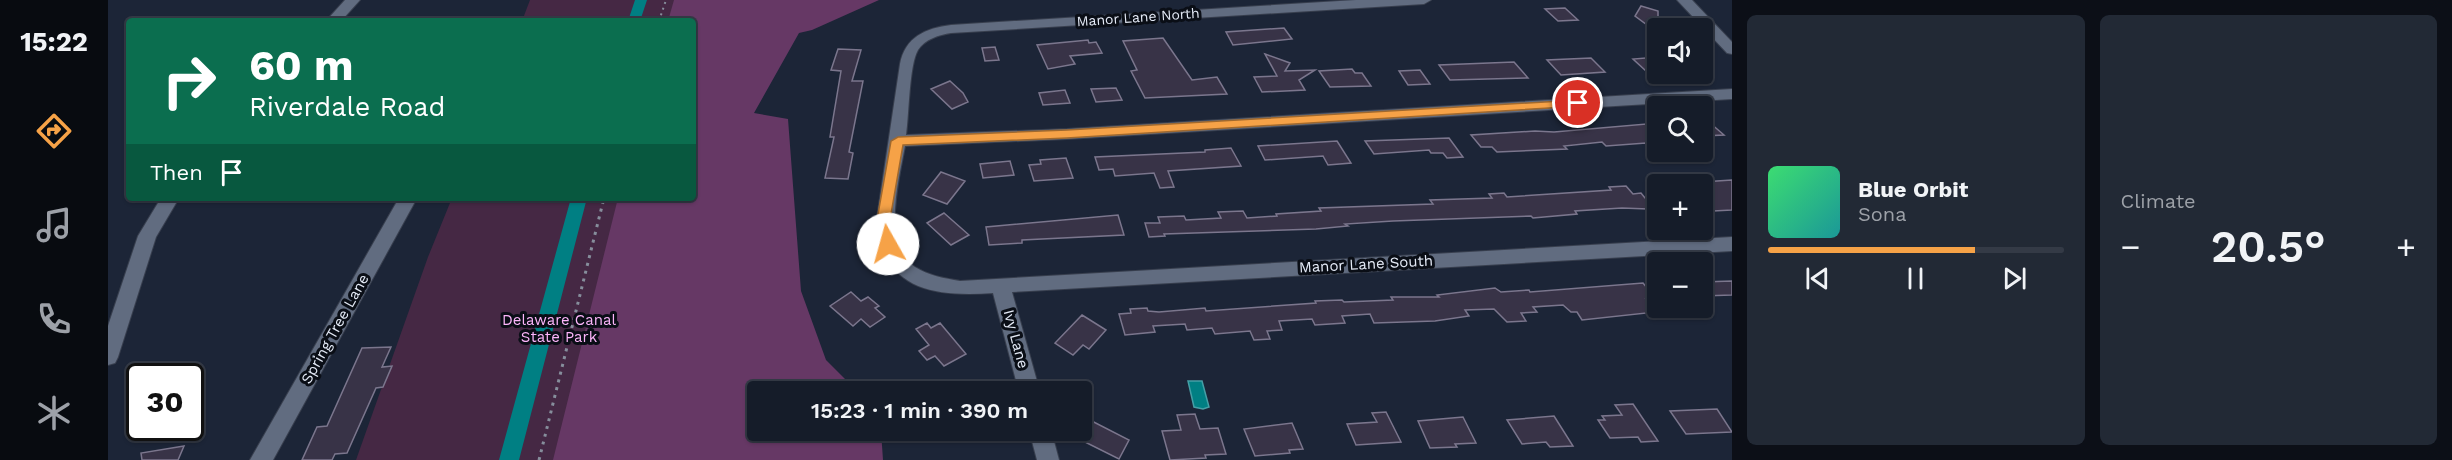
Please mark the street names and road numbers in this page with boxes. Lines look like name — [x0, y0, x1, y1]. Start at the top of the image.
street label: Manor Lane North — [1076, 5, 1200, 29]
street label: Manor Lane South — [1298, 251, 1434, 277]
street label: Spring Tree Lane — [297, 271, 373, 387]
street label: Ivy Lane — [1000, 308, 1032, 370]

